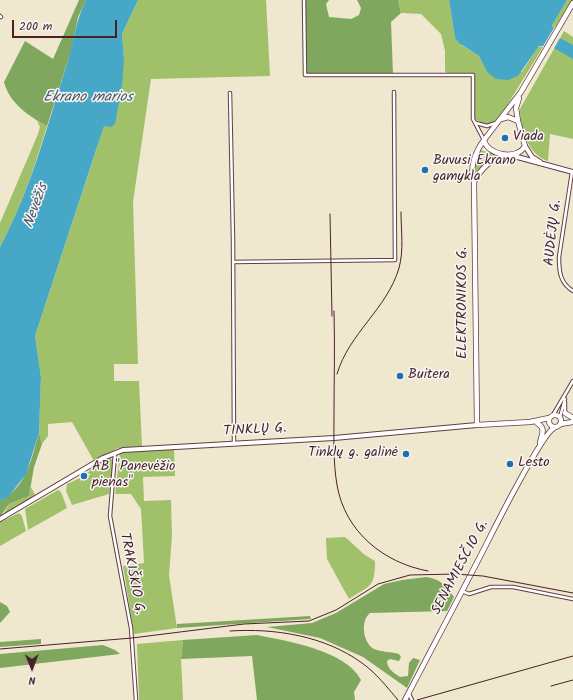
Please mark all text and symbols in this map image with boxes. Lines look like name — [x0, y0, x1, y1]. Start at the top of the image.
scale bar — [14, 12, 119, 38]
text: 200 m — [19, 17, 52, 36]
water label: Ekrano marios — [43, 89, 133, 107]
place label: Viada — [513, 130, 544, 146]
marker: Viada — [500, 133, 510, 143]
place label: Buvusi Ekrano gamykla — [433, 154, 516, 186]
marker: Buvusi Ekrano gamykla — [420, 165, 430, 175]
water label: Nevėžis — [21, 181, 53, 231]
street label: AUDĖJŲ G. — [542, 199, 566, 267]
street label: ELEKTRONIKOS G. — [456, 247, 472, 359]
place label: Buitera — [408, 368, 450, 384]
marker: Buitera — [395, 371, 405, 381]
street label: TINKLŲ G. — [223, 421, 287, 441]
place label: Tinklų g. galinė — [308, 446, 398, 462]
marker: Tinklų g. galinė — [401, 449, 411, 459]
place label: Lesto — [518, 456, 550, 472]
marker: Lesto — [505, 459, 515, 469]
place label: AB "Panevėžio pienas" — [92, 460, 175, 492]
marker: AB "Panevėžio pienas" — [79, 471, 89, 481]
street label: SENAMIESČIO G. — [429, 518, 493, 618]
street label: TRAKIŠKIO G. — [115, 532, 147, 616]
north arrow — [12, 648, 52, 688]
text: N — [29, 671, 36, 689]

